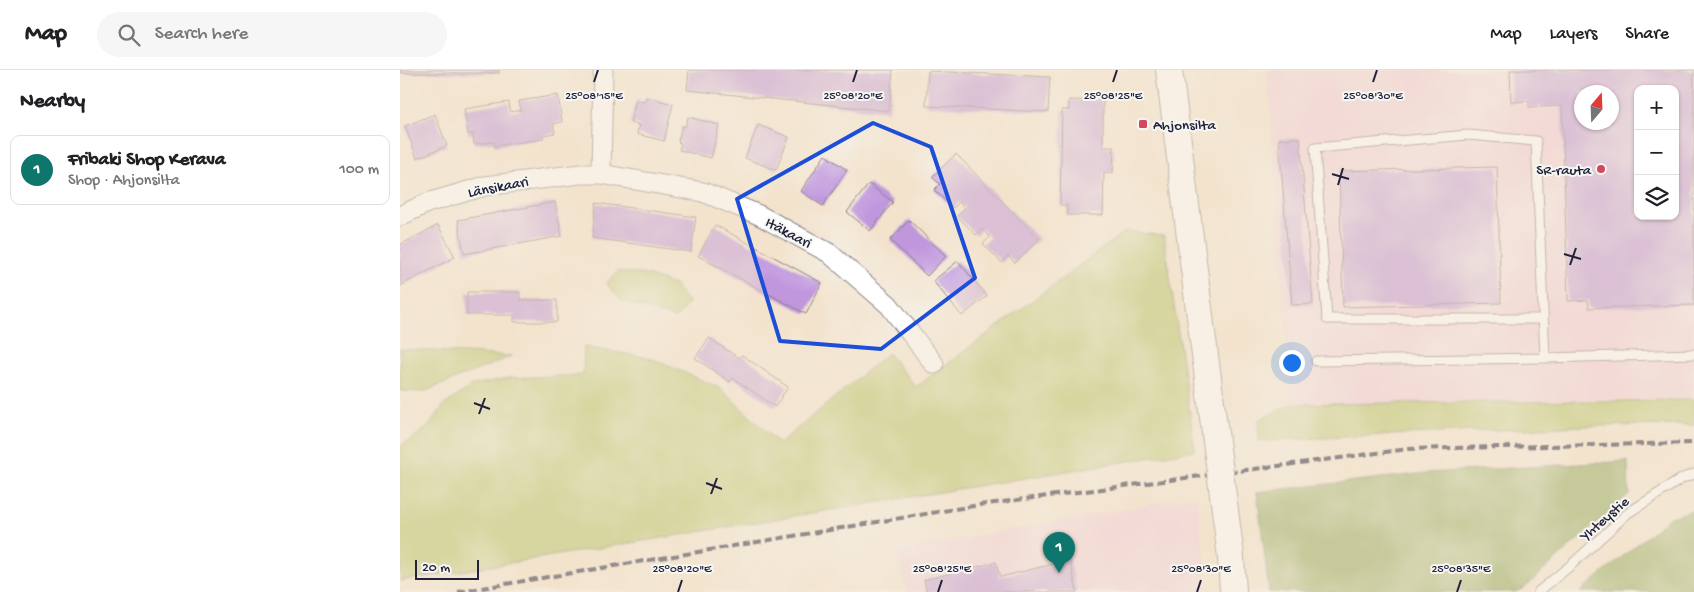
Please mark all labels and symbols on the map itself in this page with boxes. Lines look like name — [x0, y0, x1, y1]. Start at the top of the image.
north arrow — [1574, 85, 1619, 130]
text: 25°08'15"E — [565, 90, 623, 104]
text: 25°08'20"E — [823, 90, 883, 104]
text: 25°08'25"E — [1084, 90, 1143, 104]
text: 25°08'30"E — [1343, 90, 1403, 104]
place label: Ahjonsilta — [1153, 117, 1216, 135]
marker: Ahjonsilta — [1137, 118, 1149, 130]
place label: SR-rauta — [1536, 162, 1592, 180]
marker: SR-rauta — [1595, 163, 1607, 175]
street label: Länsikaari — [466, 173, 530, 203]
street label: Itäkaari — [762, 214, 814, 253]
your location — [1279, 350, 1305, 376]
street label: Yhteystie — [1576, 493, 1634, 547]
pin: 1 — [1043, 532, 1075, 573]
scale bar — [415, 557, 479, 580]
text: 25°08'20"E — [652, 563, 712, 577]
text: 25°08'25"E — [913, 563, 972, 577]
text: 25°08'30"E — [1171, 563, 1231, 577]
text: 25°08'35"E — [1431, 563, 1491, 577]

